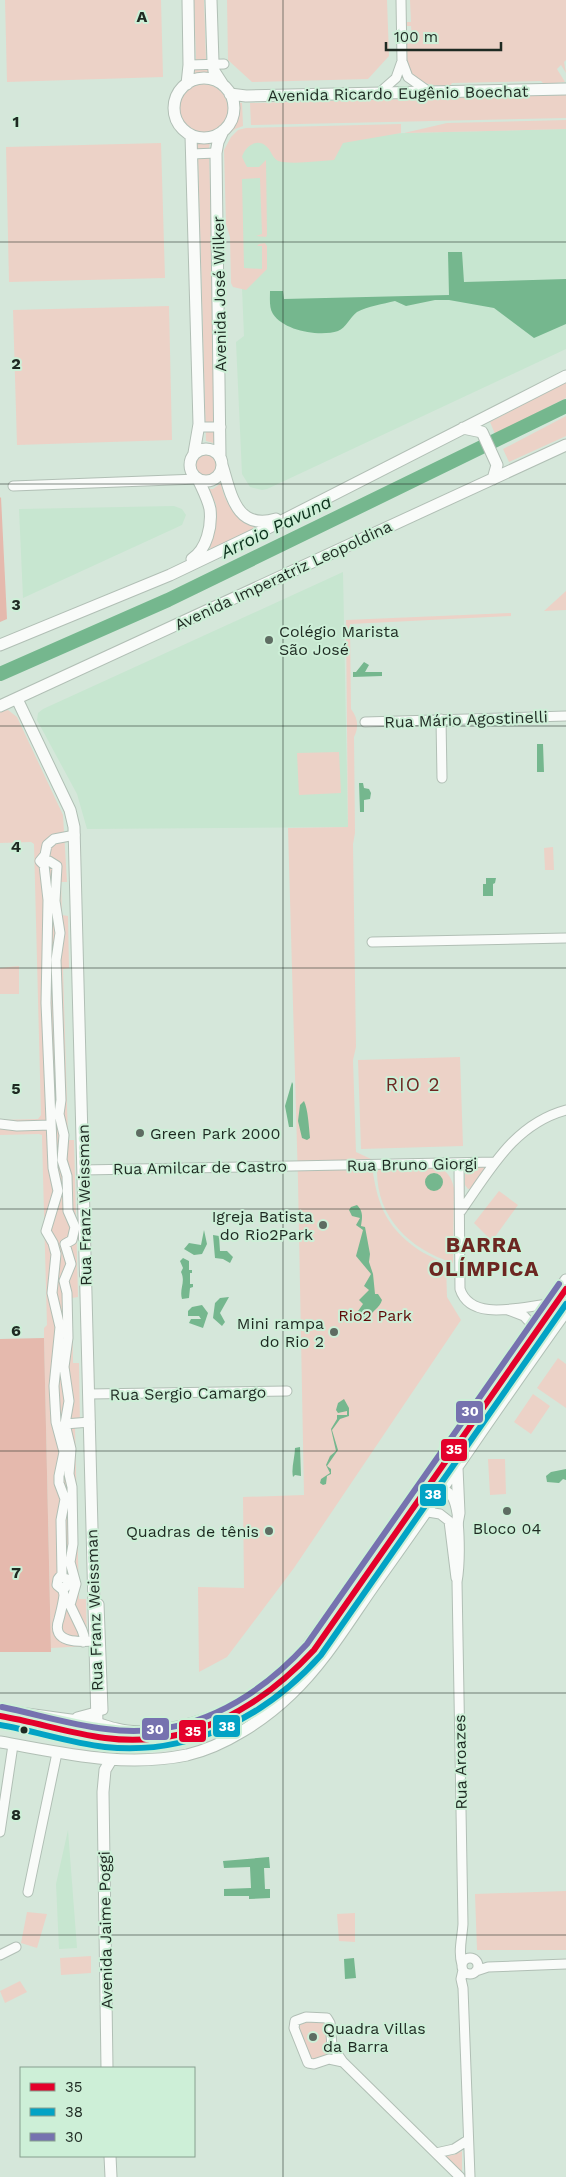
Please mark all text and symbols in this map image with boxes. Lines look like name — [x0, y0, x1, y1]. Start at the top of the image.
text: A — [137, 7, 148, 26]
scale bar — [386, 20, 501, 52]
text: 100 m — [394, 28, 438, 46]
street label: Avenida Ricardo Eugênio Boechat — [268, 82, 529, 105]
text: 1 — [13, 112, 19, 131]
street label: Avenida José Wilker — [209, 215, 230, 372]
text: 2 — [11, 354, 21, 373]
water label: Arroio Pavuna — [216, 491, 335, 563]
street label: Avenida Imperatriz Leopoldina — [172, 517, 395, 634]
text: 3 — [11, 595, 21, 614]
place label: Colégio Marista São José — [279, 622, 399, 659]
marker: Colégio Marista São José — [263, 634, 275, 646]
street label: Rua Mário Agostinelli — [384, 707, 548, 732]
text: 4 — [11, 837, 21, 856]
district label: RIO 2 — [385, 1073, 441, 1096]
text: 5 — [11, 1079, 21, 1098]
street label: Rua Franz Weissman — [74, 1124, 95, 1286]
place label: Green Park 2000 — [150, 1124, 280, 1143]
marker: Green Park 2000 — [134, 1127, 146, 1139]
street label: Rua Bruno Giorgi — [347, 1154, 477, 1175]
street label: Rua Amilcar de Castro — [113, 1156, 287, 1179]
place label: Igreja Batista do Rio2Park — [212, 1207, 313, 1244]
marker: Igreja Batista do Rio2Park — [317, 1219, 329, 1231]
district label: BARRA OLÍMPICA — [428, 1232, 540, 1281]
park label: Rio2 Park — [338, 1306, 412, 1325]
place label: Mini rampa do Rio 2 — [237, 1314, 324, 1351]
text: 6 — [11, 1321, 21, 1340]
marker: Mini rampa do Rio 2 — [328, 1326, 340, 1338]
street label: Rua Sergio Camargo — [110, 1383, 266, 1404]
line badge: 30 — [455, 1400, 484, 1424]
text: 30 — [461, 1403, 479, 1419]
line badge: 35 — [440, 1438, 468, 1462]
text: 35 — [446, 1441, 462, 1457]
line badge: 38 — [419, 1483, 447, 1507]
text: 38 — [424, 1486, 442, 1502]
marker: Bloco 04 — [501, 1505, 513, 1517]
place label: Bloco 04 — [473, 1519, 542, 1538]
place label: Quadras de tênis — [126, 1522, 259, 1541]
marker: Quadras de tênis — [263, 1525, 275, 1537]
street label: Rua Franz Weissman — [82, 1529, 107, 1691]
text: 7 — [11, 1563, 21, 1582]
line badge: 38 — [212, 1714, 241, 1738]
street label: Rua Aroazes — [450, 1714, 471, 1810]
line badge: 30 — [141, 1717, 170, 1741]
text: 38 — [218, 1718, 236, 1734]
line badge: 35 — [178, 1719, 207, 1743]
text: 30 — [146, 1721, 164, 1737]
text: 35 — [185, 1723, 201, 1739]
unlabelled marker — [19, 1725, 29, 1735]
text: 8 — [11, 1805, 21, 1824]
street label: Avenida Jaime Poggi — [95, 1851, 116, 2009]
place label: Quadra Villas da Barra — [323, 2019, 426, 2056]
marker: Quadra Villas da Barra — [307, 2031, 319, 2043]
legend — [20, 2067, 195, 2157]
text: 35 — [65, 2078, 82, 2096]
text: 38 — [65, 2103, 83, 2121]
text: 30 — [65, 2128, 83, 2146]

